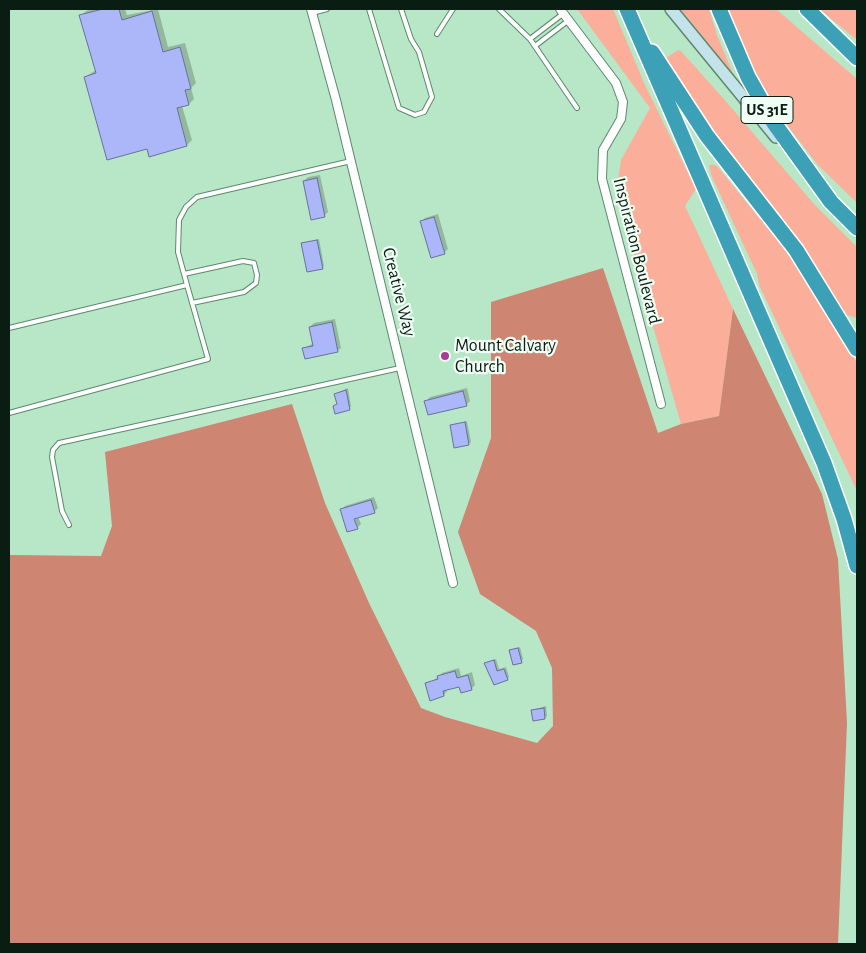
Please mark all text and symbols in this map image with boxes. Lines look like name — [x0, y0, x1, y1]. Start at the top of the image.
road number: US 31E — [741, 96, 793, 124]
street label: Inspiration Boulevard — [608, 176, 666, 326]
street label: Creative Way — [378, 245, 420, 339]
place label: Mount Calvary Church — [455, 335, 556, 378]
marker: Mount Calvary Church — [439, 350, 451, 362]

